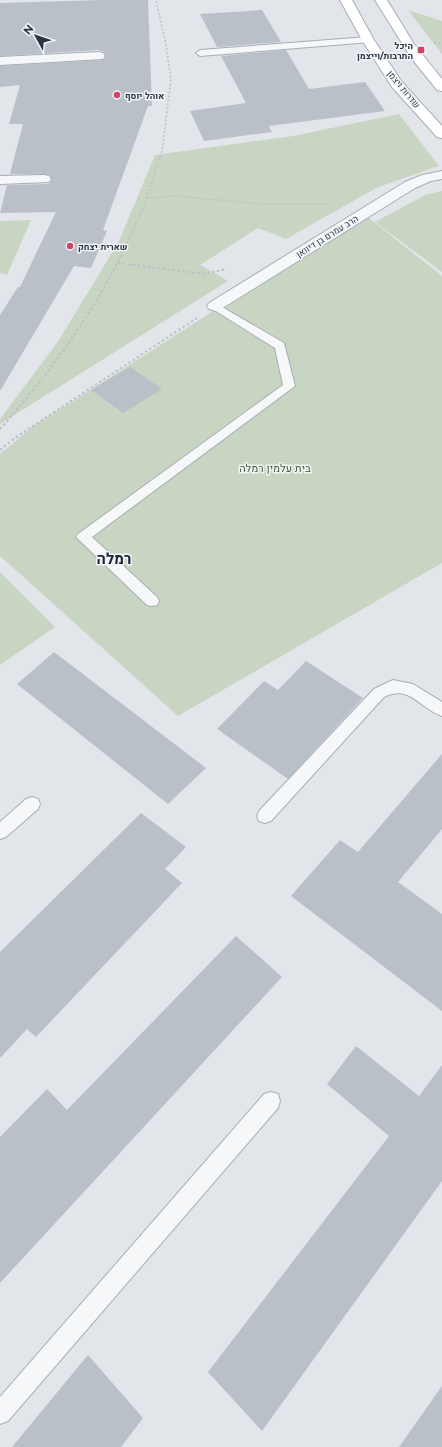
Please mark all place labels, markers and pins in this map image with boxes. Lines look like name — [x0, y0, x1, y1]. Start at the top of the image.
place label: היכל התרבות/וייצמן — [357, 40, 413, 61]
marker: היכל התרבות/וייצמן — [416, 45, 426, 55]
marker: אוהל יוסף — [112, 90, 122, 100]
place label: אוהל יוסף — [125, 90, 164, 101]
marker: שארית יצחק — [65, 241, 75, 251]
place label: שארית יצחק — [78, 241, 127, 252]

